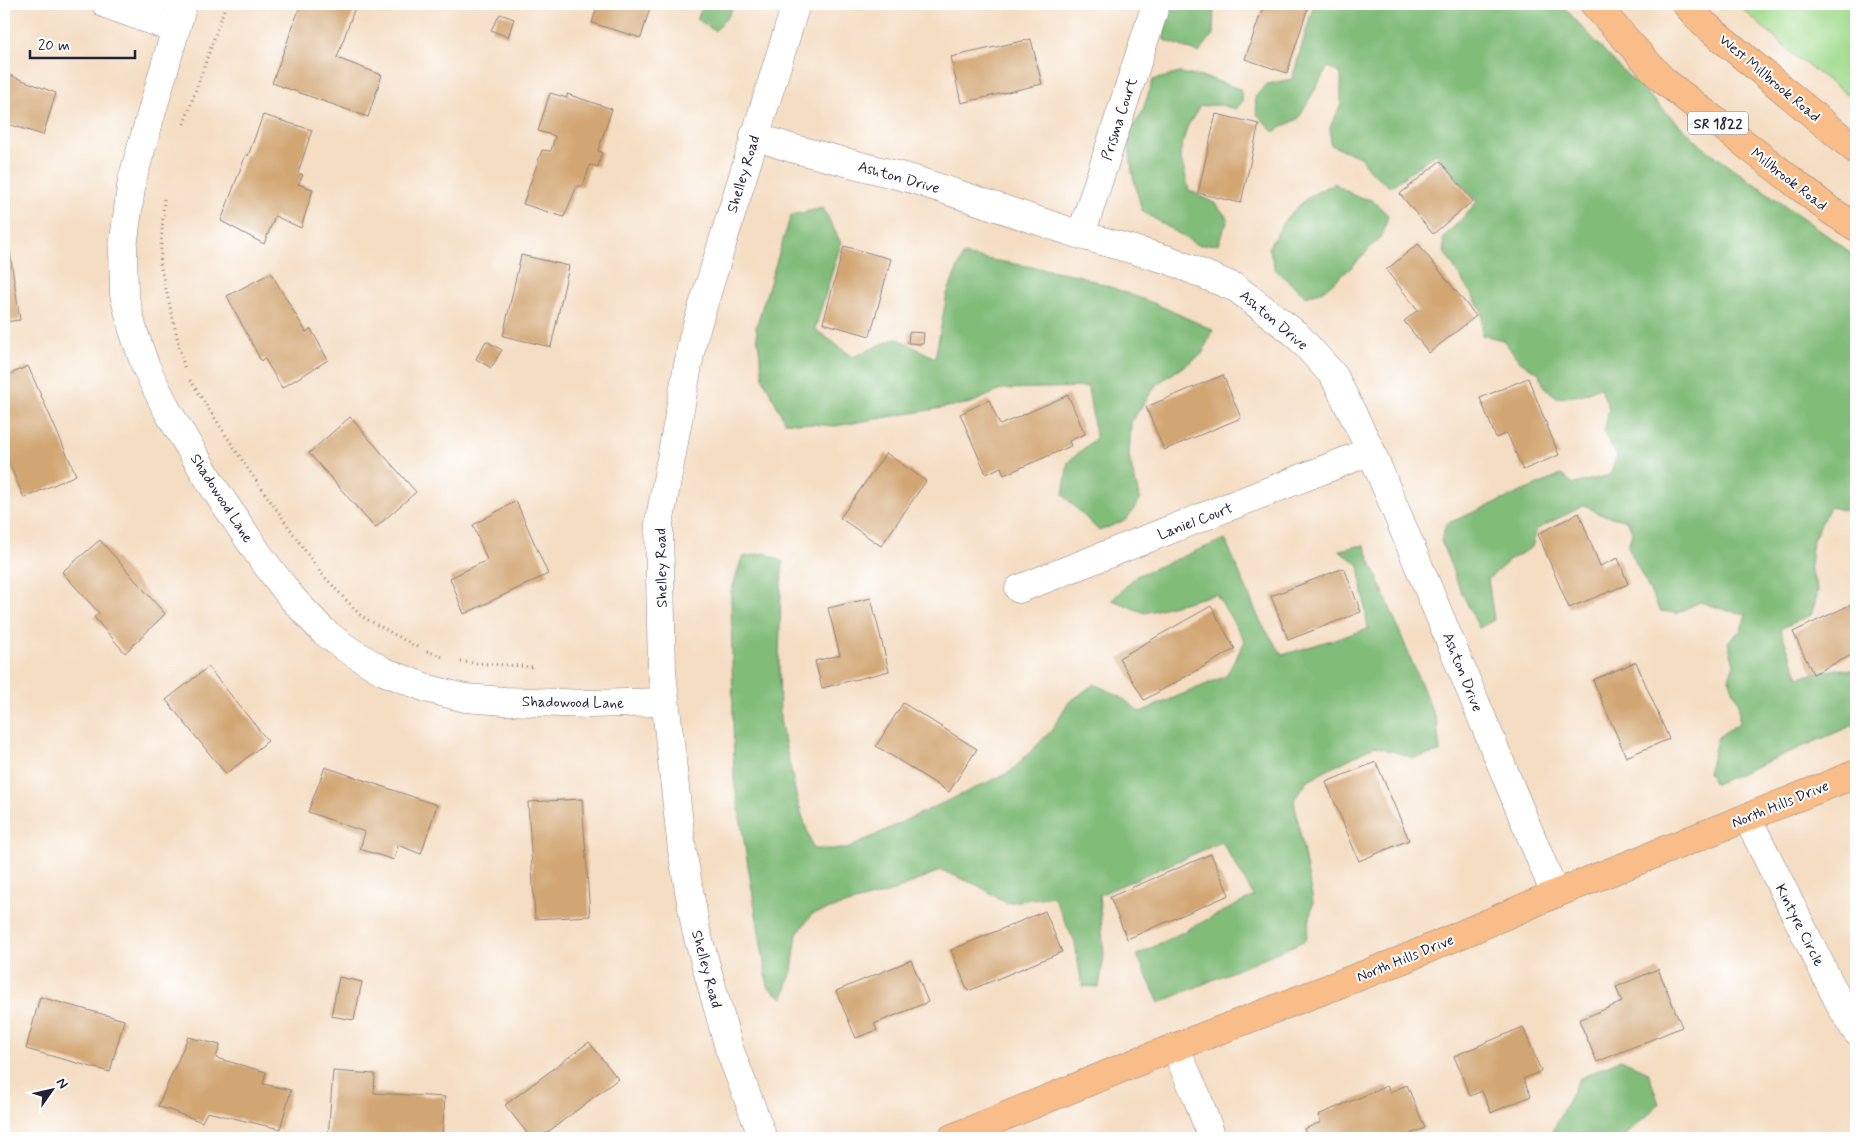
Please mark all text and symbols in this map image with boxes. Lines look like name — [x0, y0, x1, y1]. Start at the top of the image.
scale bar — [30, 28, 135, 60]
street label: West Millbrook Road — [1714, 30, 1824, 127]
text: 20 m — [38, 36, 70, 56]
street label: Prisma Court — [1097, 75, 1143, 163]
road number: SR 1822 — [1688, 112, 1748, 134]
street label: Shelley Road — [723, 133, 765, 215]
street label: Millbrook Road — [1746, 144, 1831, 216]
street label: Ashton Drive — [856, 157, 942, 199]
street label: Ashton Drive — [1235, 286, 1312, 356]
street label: Shadowood Lane — [185, 450, 257, 547]
street label: Laniel Court — [1155, 498, 1236, 545]
street label: Shelley Road — [651, 528, 673, 608]
street label: Ashton Drive — [1437, 630, 1487, 715]
street label: Shadowood Lane — [522, 692, 624, 714]
street label: North Hills Drive — [1729, 776, 1832, 834]
street label: Kintyre Circle — [1770, 881, 1828, 970]
street label: Shelley Road — [686, 928, 726, 1011]
street label: North Hills Drive — [1354, 930, 1457, 988]
north arrow — [28, 1064, 78, 1114]
text: N — [52, 1074, 72, 1092]

